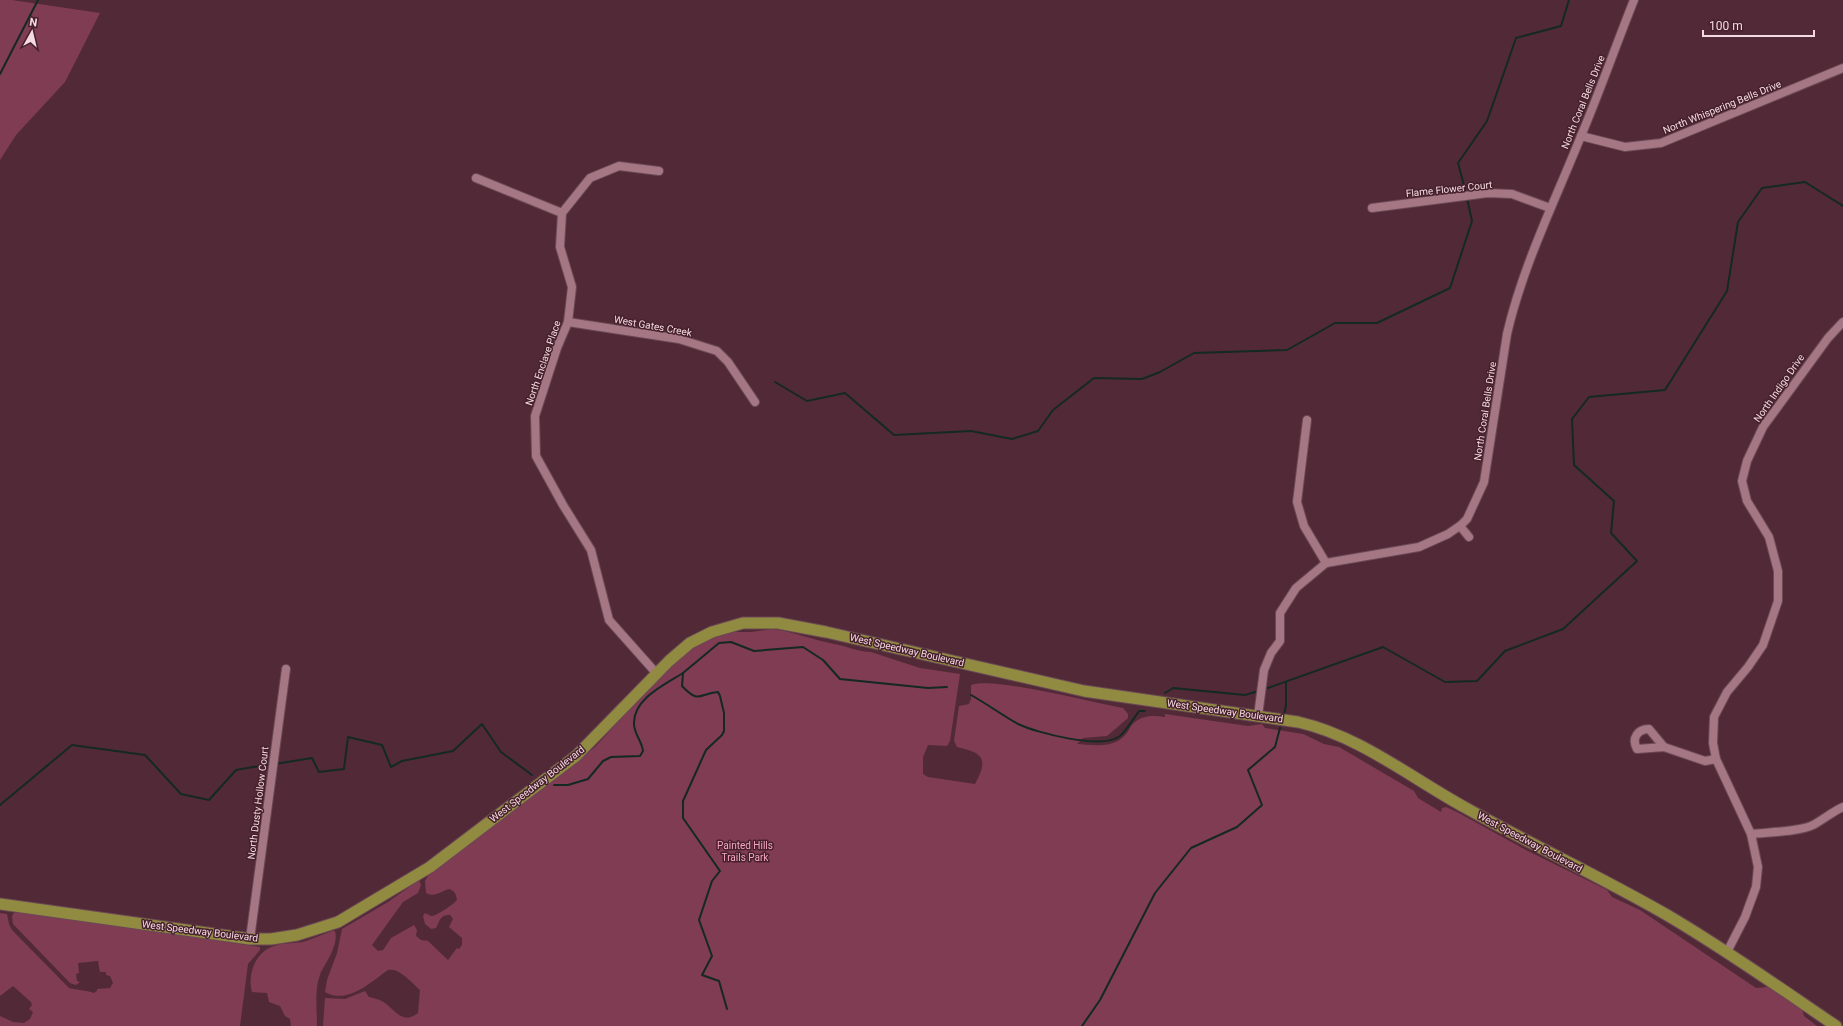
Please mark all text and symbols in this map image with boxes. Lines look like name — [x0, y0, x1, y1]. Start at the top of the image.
north arrow — [12, 12, 52, 52]
scale bar — [1703, 12, 1814, 38]
text: N — [29, 16, 38, 30]
text: 100 m — [1709, 19, 1743, 33]
street label: North Coral Bells Drive — [1559, 54, 1607, 150]
street label: North Whispering Bells Drive — [1661, 78, 1783, 136]
street label: Flame Flower Court — [1405, 179, 1493, 199]
street label: West Gates Creek — [613, 314, 694, 338]
street label: North Enclave Place — [523, 319, 563, 407]
street label: North Indigo Drive — [1751, 352, 1807, 424]
street label: North Coral Bells Drive — [1472, 361, 1498, 461]
street label: West Speedway Boulevard — [849, 631, 965, 669]
street label: West Speedway Boulevard — [1166, 697, 1284, 725]
street label: West Speedway Boulevard — [487, 744, 587, 824]
street label: North Dusty Hollow Court — [246, 746, 270, 860]
street label: West Speedway Boulevard — [1476, 810, 1584, 874]
park label: Painted Hills Trails Park — [717, 840, 773, 863]
street label: West Speedway Boulevard — [141, 918, 259, 944]

